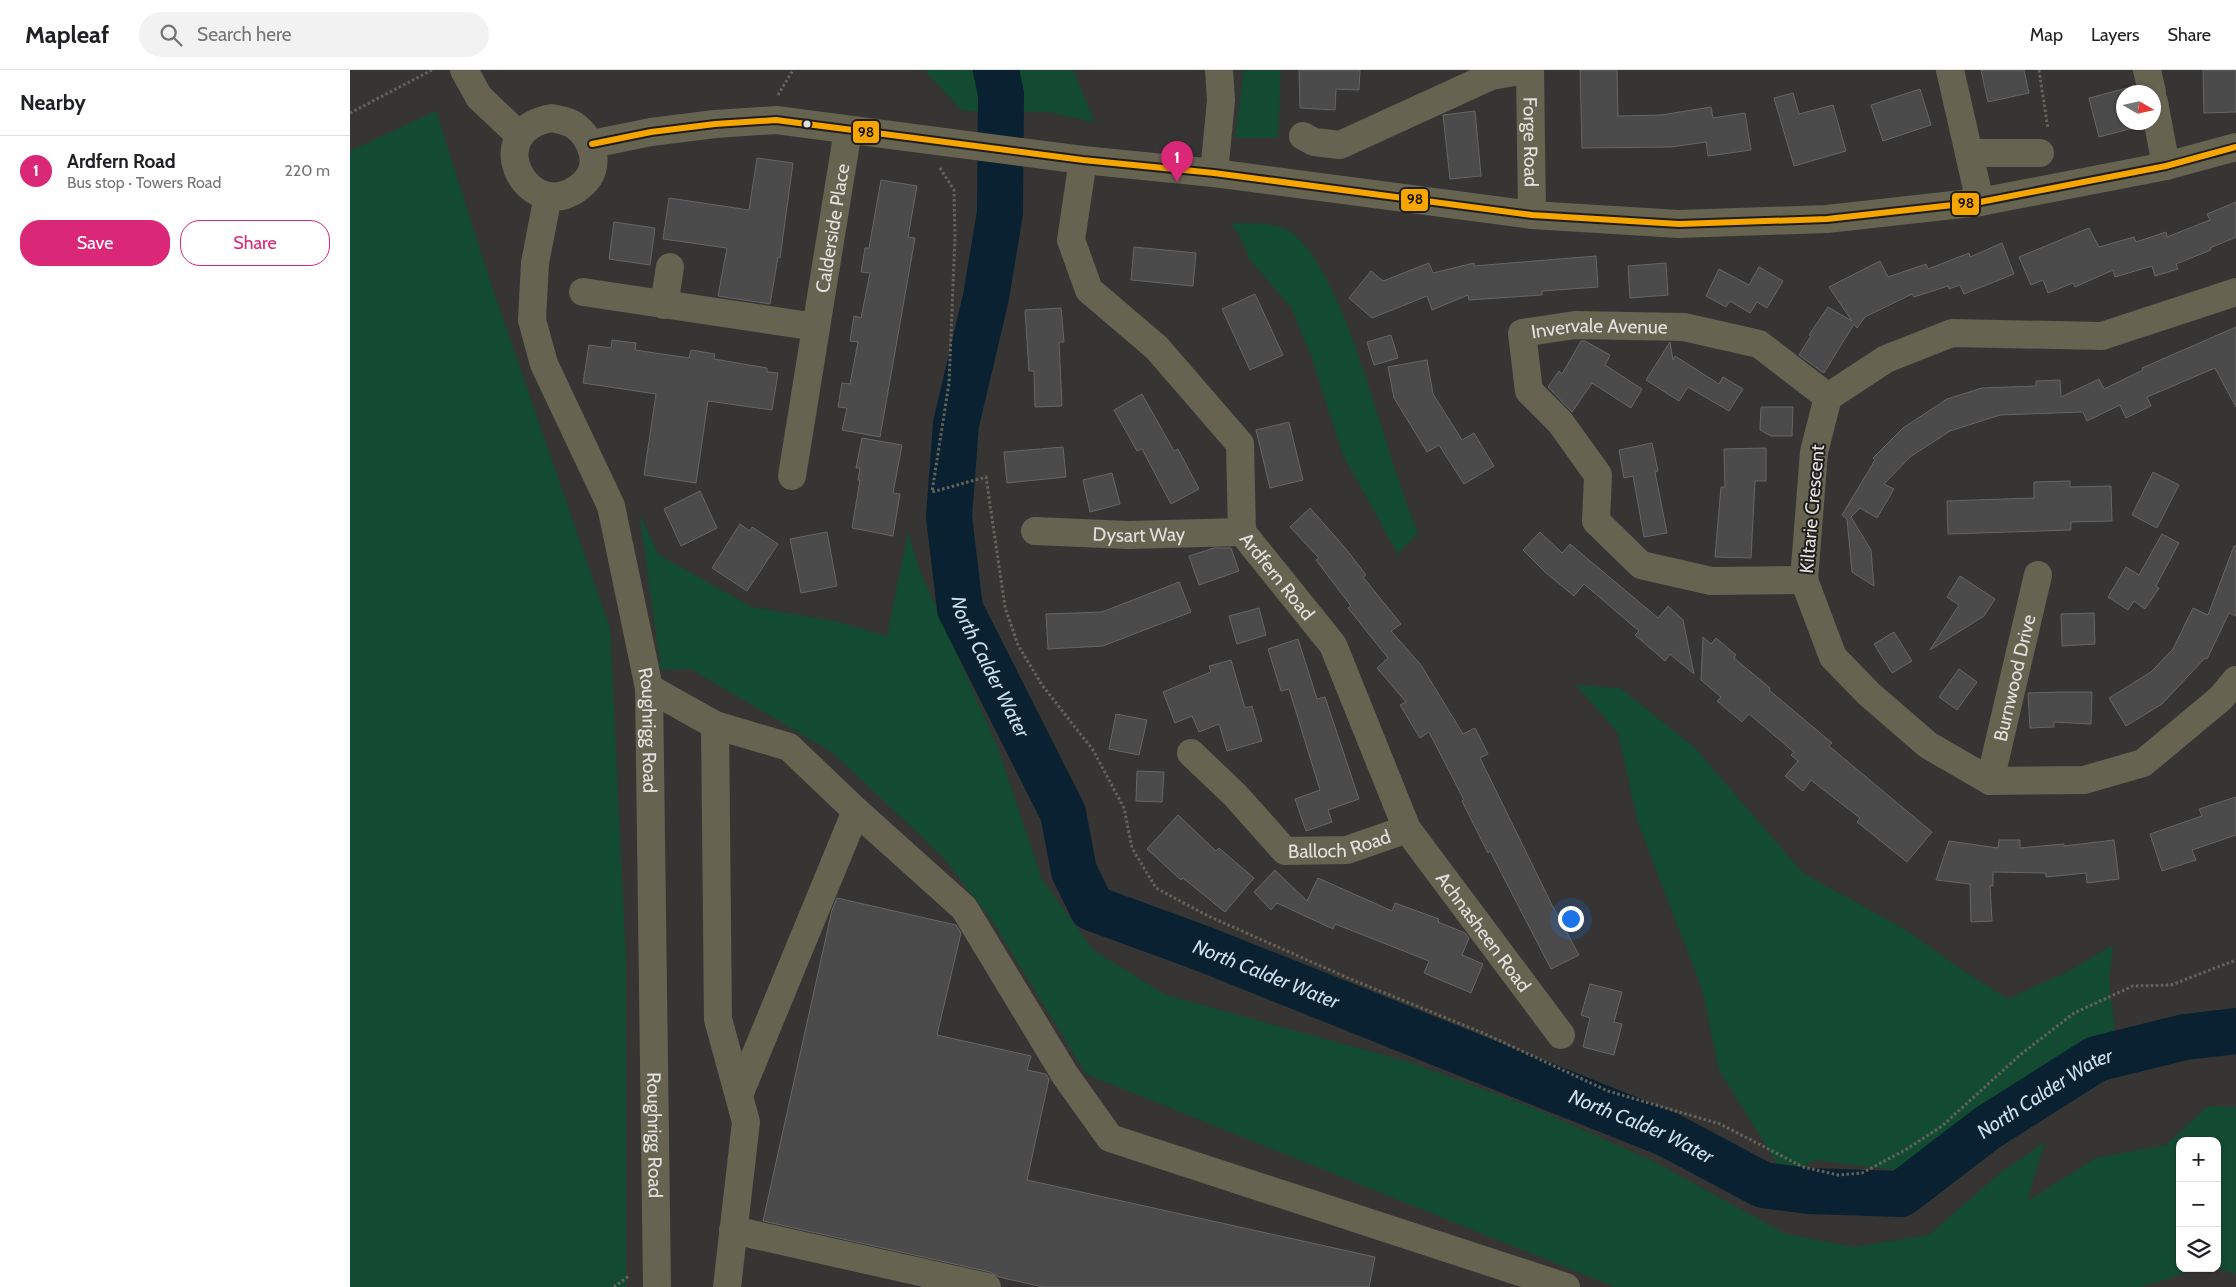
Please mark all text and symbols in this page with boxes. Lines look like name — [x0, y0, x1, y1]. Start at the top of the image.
search box — [139, 12, 489, 57]
text: Mapleaf — [25, 20, 109, 49]
icon: search — [157, 21, 185, 49]
text: Search here — [197, 23, 291, 46]
text: Map — [2030, 24, 2063, 46]
text: Layers — [2091, 24, 2140, 46]
text: Share — [2168, 24, 2211, 46]
north arrow — [2116, 85, 2161, 130]
text: Nearby — [20, 90, 86, 115]
street label: Forge Road — [1519, 97, 1543, 187]
unlabelled marker — [802, 119, 812, 129]
line badge: 98 — [852, 120, 880, 144]
text: 98 — [858, 123, 874, 141]
pin: 1 — [1161, 141, 1193, 182]
text: Ardfern Road — [67, 150, 176, 173]
text: 1 — [33, 161, 39, 180]
text: 220 m — [284, 161, 330, 180]
street label: Calderside Place — [810, 162, 854, 295]
text: Bus stop · Towers Road — [67, 173, 221, 192]
line badge: 98 — [1400, 188, 1429, 212]
text: 98 — [1407, 190, 1423, 208]
line badge: 98 — [1951, 192, 1980, 216]
text: 98 — [1958, 194, 1974, 212]
button: Save — [20, 220, 170, 266]
button: Share — [180, 220, 330, 266]
street label: Invervale Avenue — [1529, 313, 1668, 343]
street label: Kiltarie Crescent — [1795, 443, 1829, 574]
street label: Dysart Way — [1092, 522, 1186, 547]
street label: Ardfern Road — [1235, 528, 1320, 625]
water label: North Calder Water — [947, 595, 1035, 742]
street label: Burnwood Drive — [1988, 612, 2040, 744]
street label: Roughrigg Road — [633, 665, 662, 793]
street label: Balloch Road — [1288, 824, 1393, 862]
street label: Achnasheen Road — [1431, 867, 1536, 996]
your location — [1558, 906, 1584, 932]
water label: North Calder Water — [1190, 934, 1343, 1014]
water label: North Calder Water — [1972, 1043, 2116, 1143]
street label: Roughrigg Road — [643, 1072, 667, 1198]
water label: North Calder Water — [1566, 1084, 1718, 1169]
map controls — [2176, 1137, 2221, 1272]
button: + — [2176, 1137, 2221, 1182]
button: − — [2176, 1182, 2221, 1227]
button: layers — [2176, 1227, 2221, 1272]

